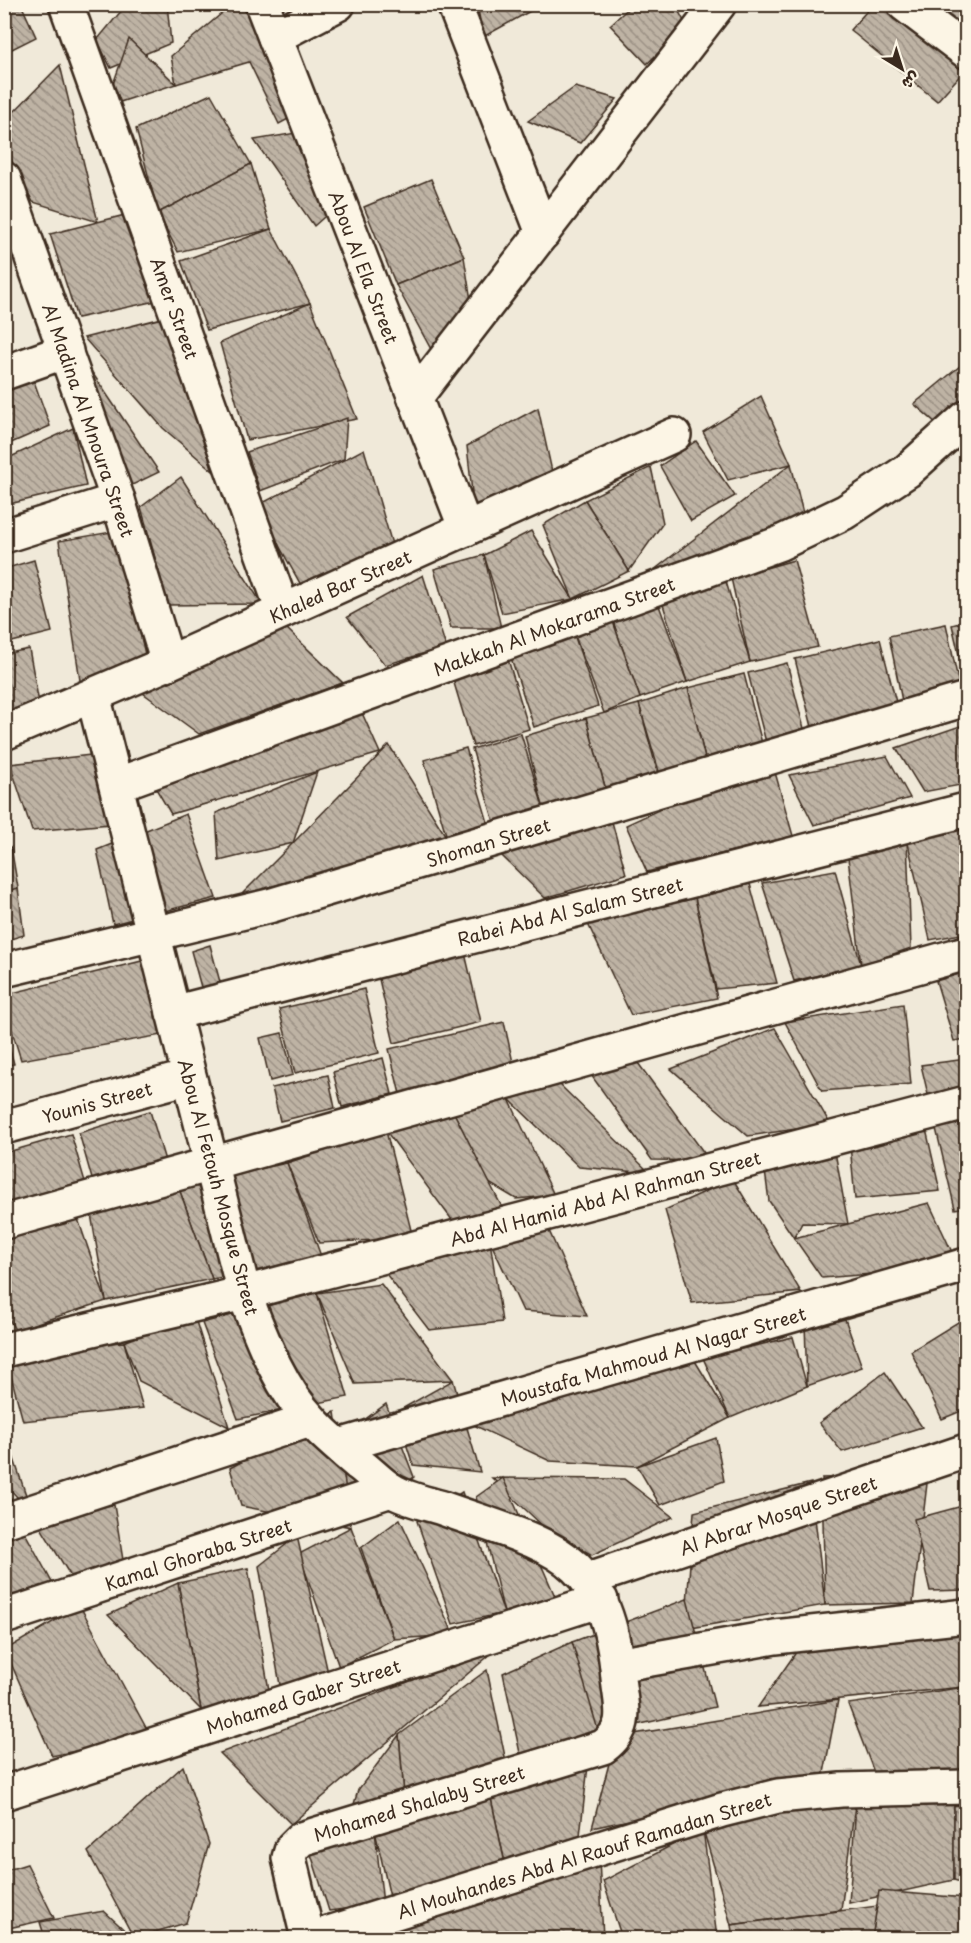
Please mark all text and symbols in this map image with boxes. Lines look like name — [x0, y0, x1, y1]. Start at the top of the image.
north arrow — [872, 39, 932, 99]
text: ش — [898, 67, 926, 96]
street label: Abou Al Ela Street — [322, 187, 406, 347]
street label: Amer Street — [144, 253, 206, 363]
street label: Al Madina Al Mnoura Street — [36, 299, 142, 541]
street label: Khaled Bar Street — [265, 542, 415, 630]
street label: Makkah Al Mokarama Street — [430, 570, 678, 682]
street label: Shoman Street — [423, 810, 553, 874]
street label: Rabei Abd Al Salam Street — [454, 870, 686, 952]
street label: Abou Al Fetouh Mosque Street — [172, 1056, 266, 1318]
street label: Younis Street — [39, 1074, 155, 1130]
street label: Abd Al Hamid Abd Al Rahman Street — [447, 1143, 764, 1253]
street label: Moustafa Mahmoud Al Nagar Street — [497, 1299, 809, 1413]
street label: Al Abrar Mosque Street — [676, 1469, 880, 1561]
street label: Kamal Ghoraba Street — [101, 1511, 295, 1597]
street label: Mohamed Gaber Street — [202, 1652, 404, 1740]
street label: Mohamed Shalaby Street — [310, 1758, 528, 1848]
street label: Al Mouhandes Abd Al Raouf Ramadan Street — [394, 1785, 774, 1925]

